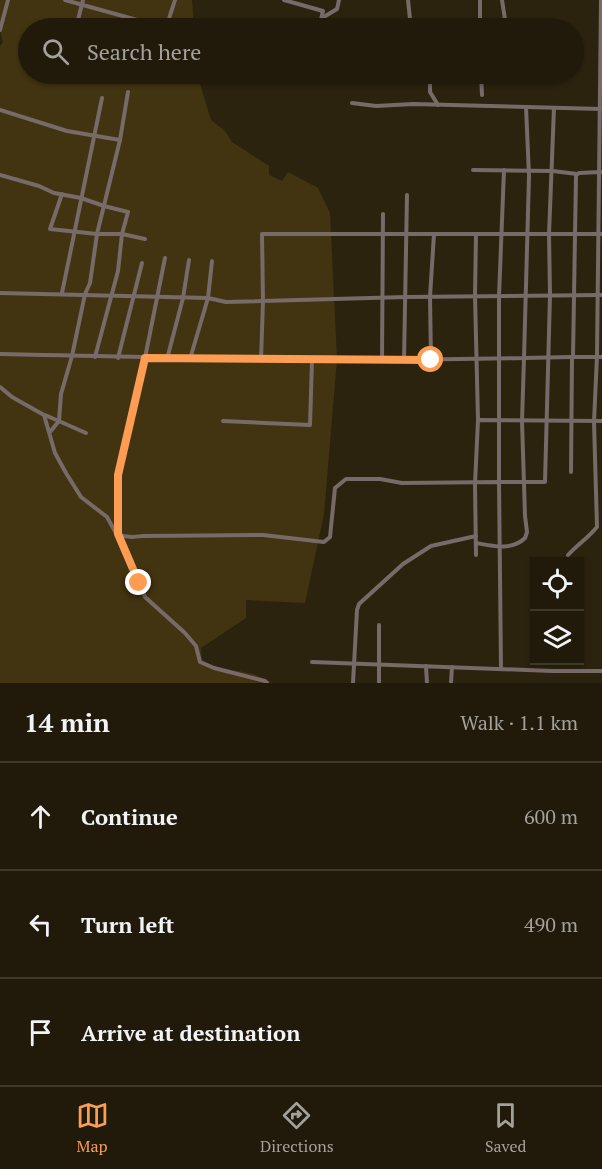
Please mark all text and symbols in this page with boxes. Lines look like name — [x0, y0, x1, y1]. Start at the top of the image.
search box — [18, 18, 584, 84]
icon: search — [39, 35, 72, 68]
text: Search here — [87, 37, 201, 66]
route start — [417, 346, 443, 372]
map controls — [530, 557, 584, 665]
button: locate — [530, 557, 584, 611]
route end — [125, 569, 151, 595]
button: layers — [530, 611, 584, 665]
text: 14 min — [24, 705, 110, 739]
text: Walk · 1.1 km — [460, 709, 578, 736]
icon: ahead — [24, 800, 57, 833]
text: Continue — [81, 802, 178, 831]
text: 600 m — [524, 803, 578, 830]
icon: left — [24, 908, 57, 941]
text: Turn left — [81, 910, 174, 939]
text: 490 m — [524, 911, 578, 938]
icon: arrive — [24, 1016, 57, 1049]
text: Arrive at destination — [81, 1018, 300, 1047]
tab: Map — [76, 1099, 109, 1157]
tab: Directions — [260, 1099, 334, 1157]
tab: Saved — [485, 1099, 526, 1157]

